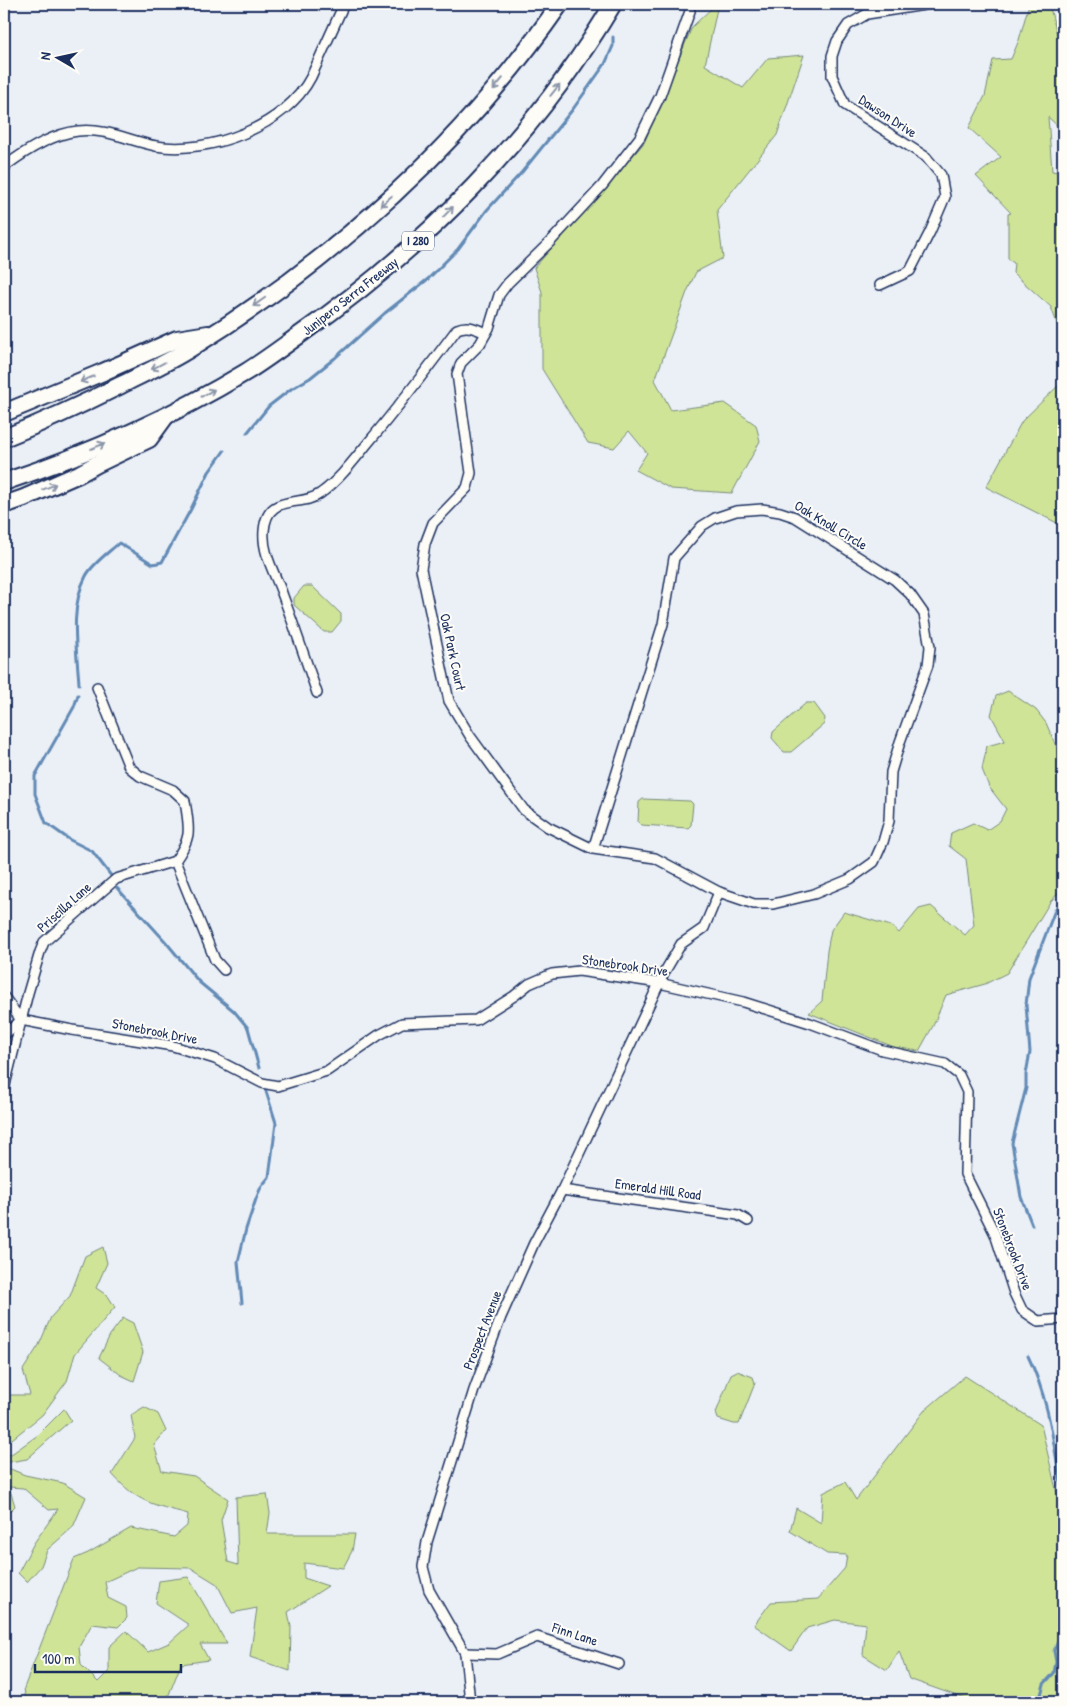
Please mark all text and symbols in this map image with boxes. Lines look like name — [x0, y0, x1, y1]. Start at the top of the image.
north arrow — [32, 32, 82, 82]
text: N — [35, 50, 55, 61]
one-way arrow — [493, 77, 504, 90]
one-way arrow — [550, 83, 561, 96]
street label: Dawson Drive — [856, 90, 921, 142]
one-way arrow — [379, 195, 392, 207]
one-way arrow — [442, 206, 454, 218]
road number: I 280 — [402, 232, 434, 250]
street label: Junipero Serra Freeway — [298, 252, 402, 340]
one-way arrow — [252, 297, 266, 307]
one-way arrow — [150, 361, 165, 371]
one-way arrow — [80, 375, 95, 384]
one-way arrow — [200, 388, 214, 398]
one-way arrow — [90, 440, 105, 450]
one-way arrow — [41, 482, 56, 492]
street label: Oak Knoll Circle — [791, 495, 872, 554]
street label: Oak Park Court — [436, 612, 471, 692]
street label: Priscilla Lane — [33, 877, 95, 936]
street label: Stonebrook Drive — [581, 949, 670, 980]
street label: Stonebrook Drive — [111, 1013, 200, 1048]
street label: Emerald Hill Road — [614, 1173, 703, 1204]
street label: Stonebrook Drive — [989, 1205, 1038, 1293]
street label: Prospect Avenue — [458, 1287, 506, 1373]
street label: Finn Lane — [549, 1617, 601, 1650]
scale bar — [35, 1641, 181, 1673]
text: 100 m — [42, 1648, 75, 1669]

